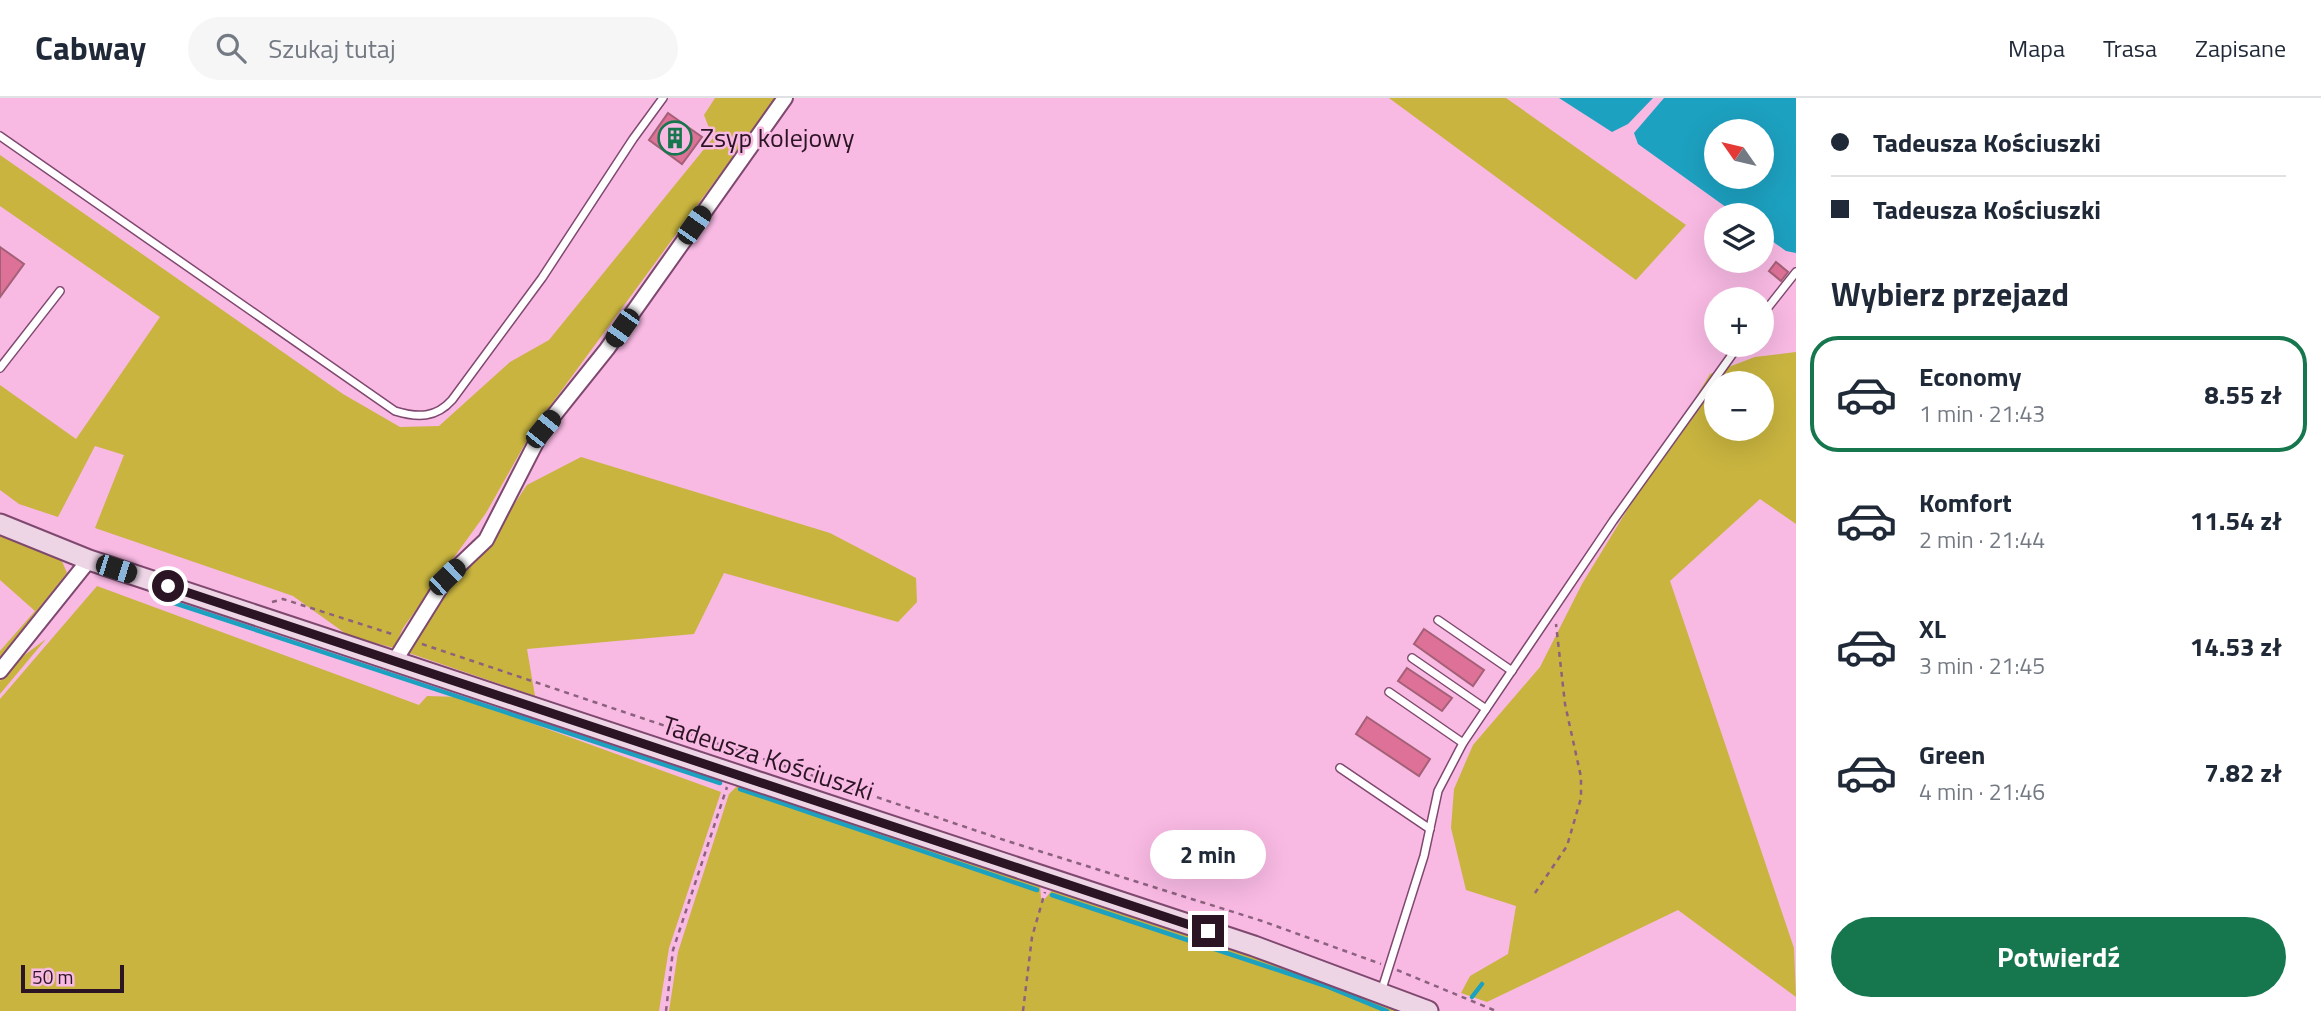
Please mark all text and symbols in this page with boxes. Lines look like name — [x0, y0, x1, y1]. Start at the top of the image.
search box — [188, 17, 678, 80]
text: Cabway — [35, 23, 146, 73]
icon: search — [212, 29, 250, 67]
text: Szukaj tutaj — [268, 29, 396, 68]
text: Mapa — [2008, 30, 2065, 66]
text: Trasa — [2103, 30, 2157, 66]
text: Zapisane — [2195, 30, 2286, 66]
place label: Zsyp kolejowy — [700, 118, 854, 157]
building icon: Zsyp kolejowy — [656, 119, 694, 157]
north arrow — [1704, 119, 1774, 189]
map controls — [1704, 119, 1774, 441]
text: Tadeusza Kościuszki — [1873, 123, 2101, 162]
text: Tadeusza Kościuszki — [1873, 190, 2101, 229]
car — [674, 202, 715, 248]
button: layers — [1704, 203, 1774, 273]
text: Wybierz przejazd — [1831, 270, 2069, 318]
button: + — [1704, 287, 1774, 357]
car — [602, 305, 643, 351]
text: Economy — [1919, 357, 2021, 396]
icon: car — [1835, 363, 1898, 426]
button: − — [1704, 371, 1774, 441]
text: 8.55 zł — [2204, 375, 2282, 414]
text: 1 min · 21:43 — [1919, 396, 2045, 431]
car — [522, 406, 565, 452]
text: Komfort — [1919, 483, 2012, 522]
icon: car — [1835, 489, 1898, 552]
text: 11.54 zł — [2190, 501, 2282, 540]
text: 2 min · 21:44 — [1919, 522, 2045, 557]
car — [93, 553, 140, 585]
car — [425, 555, 470, 599]
route start — [152, 570, 184, 602]
text: XL — [1919, 609, 1946, 648]
icon: car — [1835, 615, 1898, 678]
text: 14.53 zł — [2190, 627, 2282, 666]
text: 3 min · 21:45 — [1919, 648, 2045, 683]
street label: Tadeusza Kościuszki — [657, 705, 879, 810]
text: Green — [1919, 735, 1985, 774]
icon: car — [1835, 741, 1898, 804]
text: 7.82 zł — [2204, 753, 2282, 792]
text: 4 min · 21:46 — [1919, 774, 2045, 809]
callout: 2 min — [1150, 830, 1266, 878]
text: 2 min — [1180, 837, 1236, 872]
route end — [1192, 915, 1224, 947]
button: Potwierdź — [1831, 917, 2286, 997]
scale bar — [21, 962, 124, 994]
text: 50 m — [32, 962, 73, 991]

